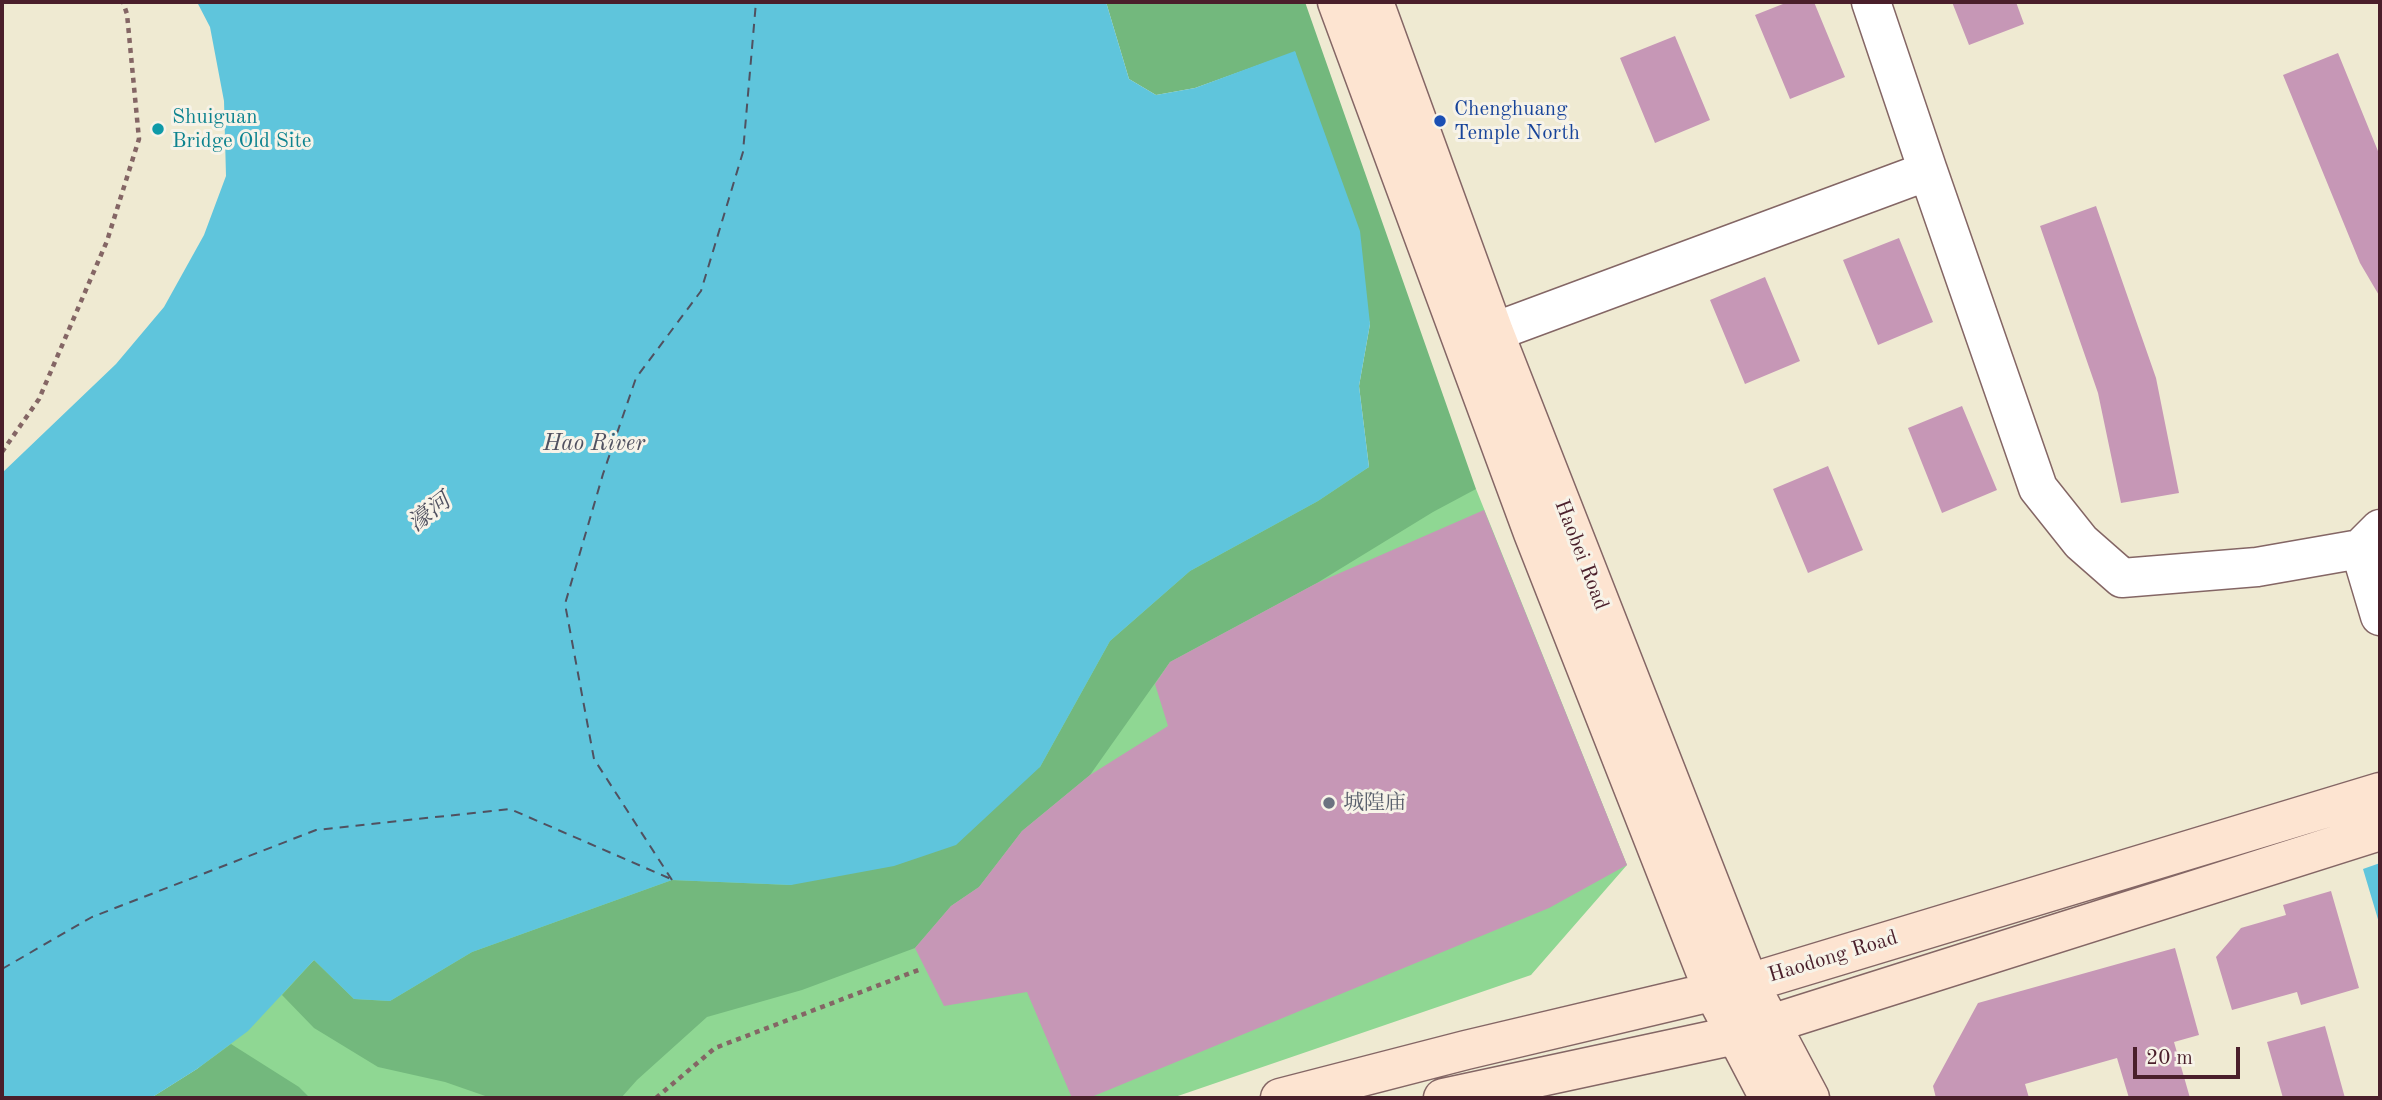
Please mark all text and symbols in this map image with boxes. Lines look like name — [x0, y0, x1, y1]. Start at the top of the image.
place label: Chenghuang Temple North — [1454, 96, 1580, 146]
place label: Shuiguan Bridge Old Site — [172, 104, 312, 154]
marker: Chenghuang Temple North — [1432, 113, 1448, 129]
marker: Shuiguan Bridge Old Site — [150, 121, 166, 137]
water label: Hao River — [543, 430, 645, 458]
water label: 濠河 — [403, 488, 457, 538]
street label: Haobei Road — [1548, 496, 1614, 614]
place label: 城隍庙 — [1343, 790, 1406, 816]
marker: 城隍庙 — [1321, 795, 1337, 811]
street label: Haodong Road — [1765, 925, 1901, 989]
scale bar — [2137, 1034, 2244, 1078]
text: 20 m — [2146, 1048, 2193, 1069]

